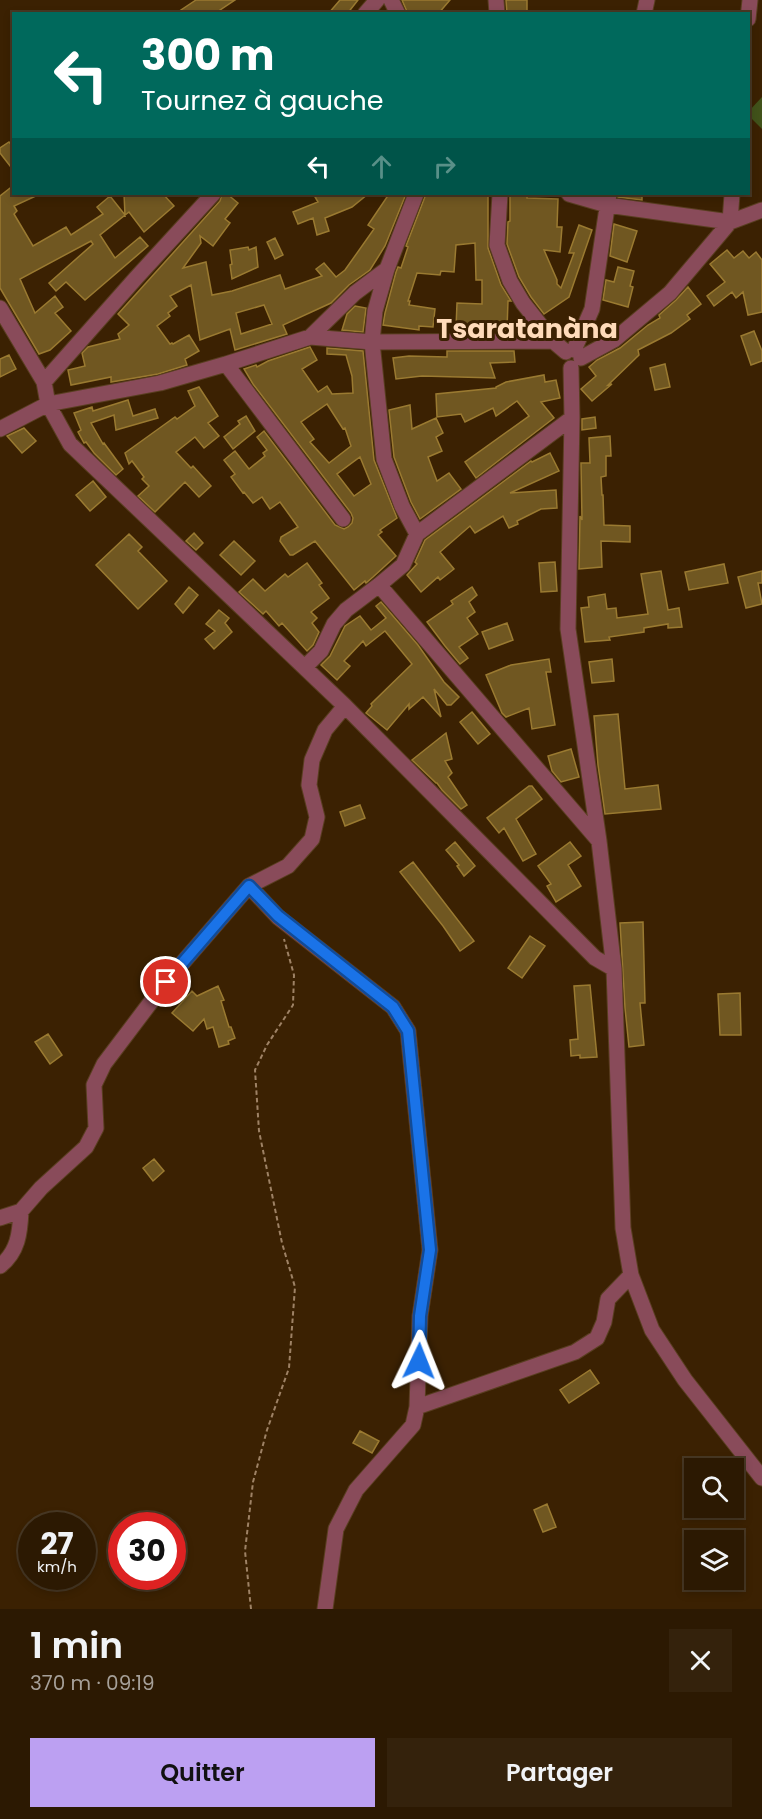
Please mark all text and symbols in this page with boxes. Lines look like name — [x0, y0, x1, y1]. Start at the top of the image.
text: 300 m — [141, 26, 275, 85]
icon: left — [42, 36, 120, 114]
text: Tournez à gauche — [141, 82, 383, 119]
icon: left — [302, 150, 335, 183]
icon: ahead — [365, 150, 398, 183]
icon: right — [428, 150, 461, 183]
district label: Tsaratanàna — [436, 310, 618, 347]
pin — [140, 956, 191, 1007]
icon: arrive — [149, 965, 182, 998]
position arrow — [387, 1329, 451, 1393]
map controls — [684, 1458, 744, 1590]
button: search — [684, 1458, 744, 1518]
speed limit sign: 30 — [108, 1512, 186, 1590]
text: 27 — [40, 1522, 74, 1565]
button: layers — [684, 1530, 744, 1590]
text: km/h — [37, 1556, 77, 1577]
text: 1 min — [30, 1620, 123, 1671]
button: close — [669, 1629, 732, 1692]
text: 370 m · 09:19 — [30, 1669, 155, 1697]
button: Quitter — [30, 1738, 375, 1807]
button: Partager — [387, 1738, 732, 1807]

